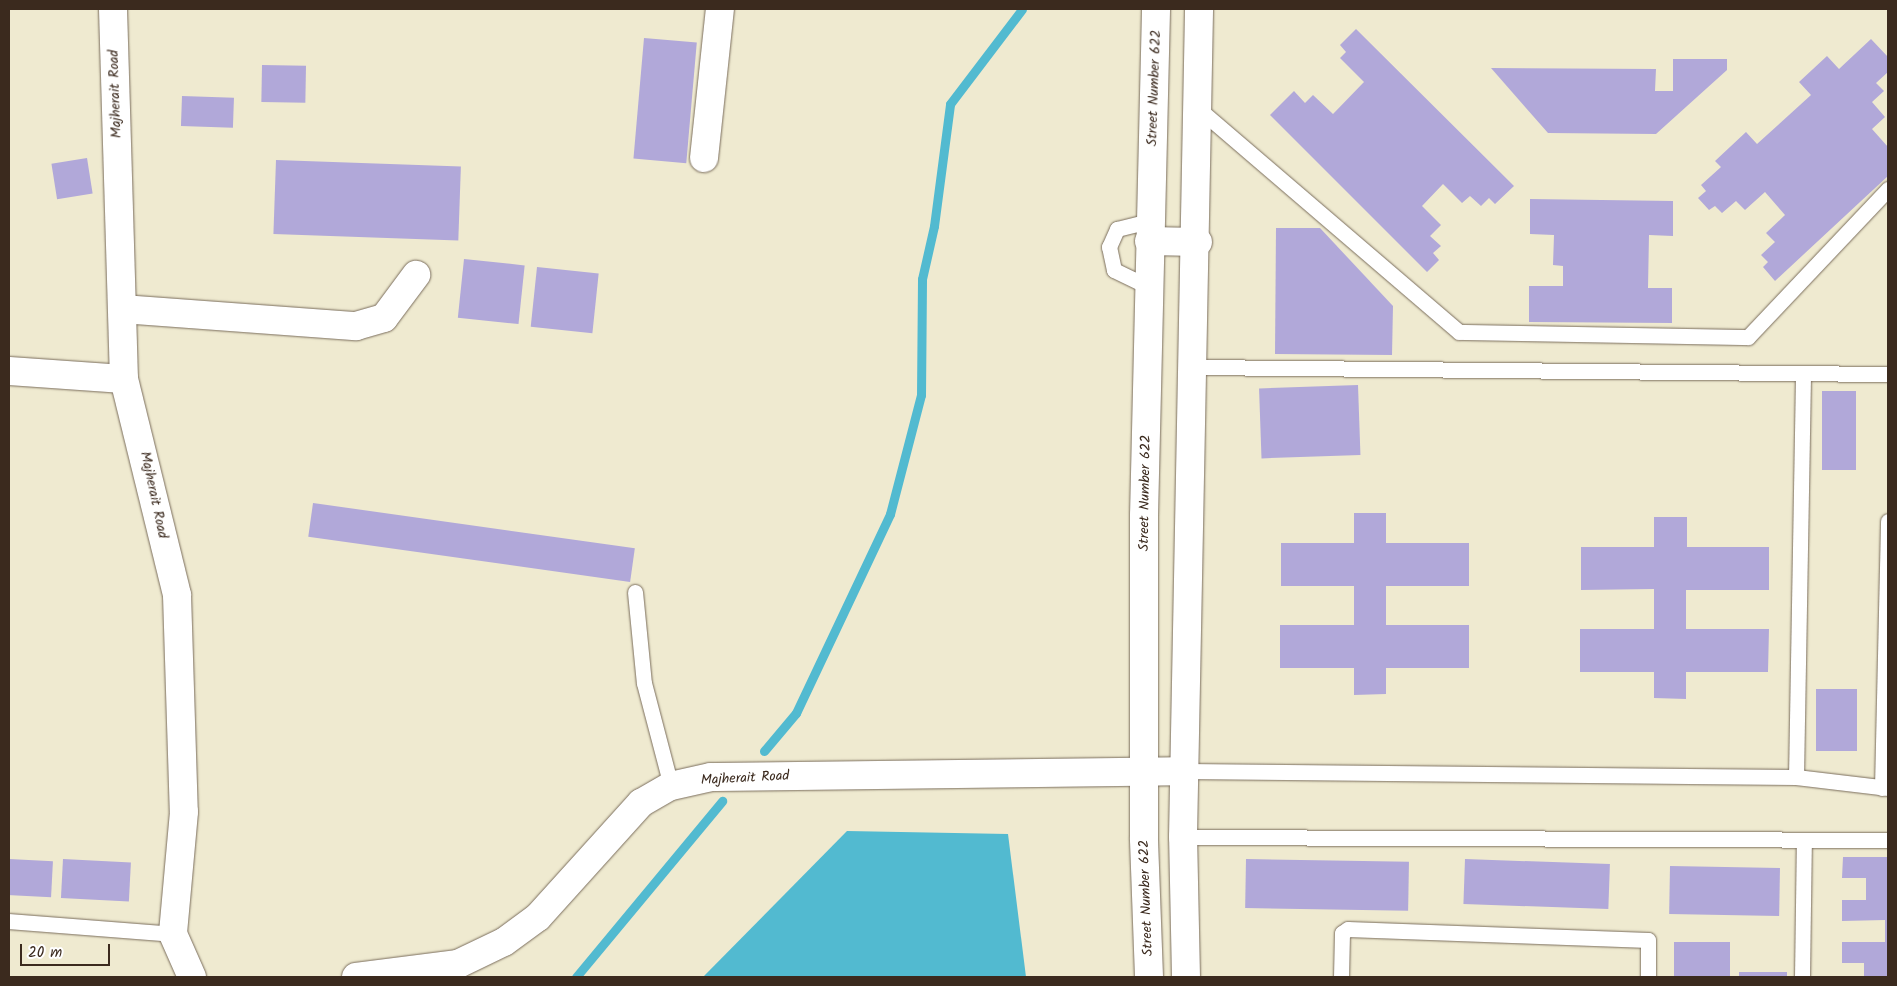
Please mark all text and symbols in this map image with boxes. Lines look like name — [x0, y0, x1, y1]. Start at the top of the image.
street label: Street Number 622 — [1144, 30, 1164, 146]
street label: Majherait Road — [105, 49, 125, 139]
street label: Street Number 622 — [1136, 435, 1154, 551]
street label: Majherait Road — [137, 450, 171, 540]
street label: Majherait Road — [700, 767, 790, 789]
street label: Street Number 622 — [1136, 840, 1156, 956]
scale bar — [22, 934, 112, 966]
text: 20 m — [28, 941, 62, 965]

